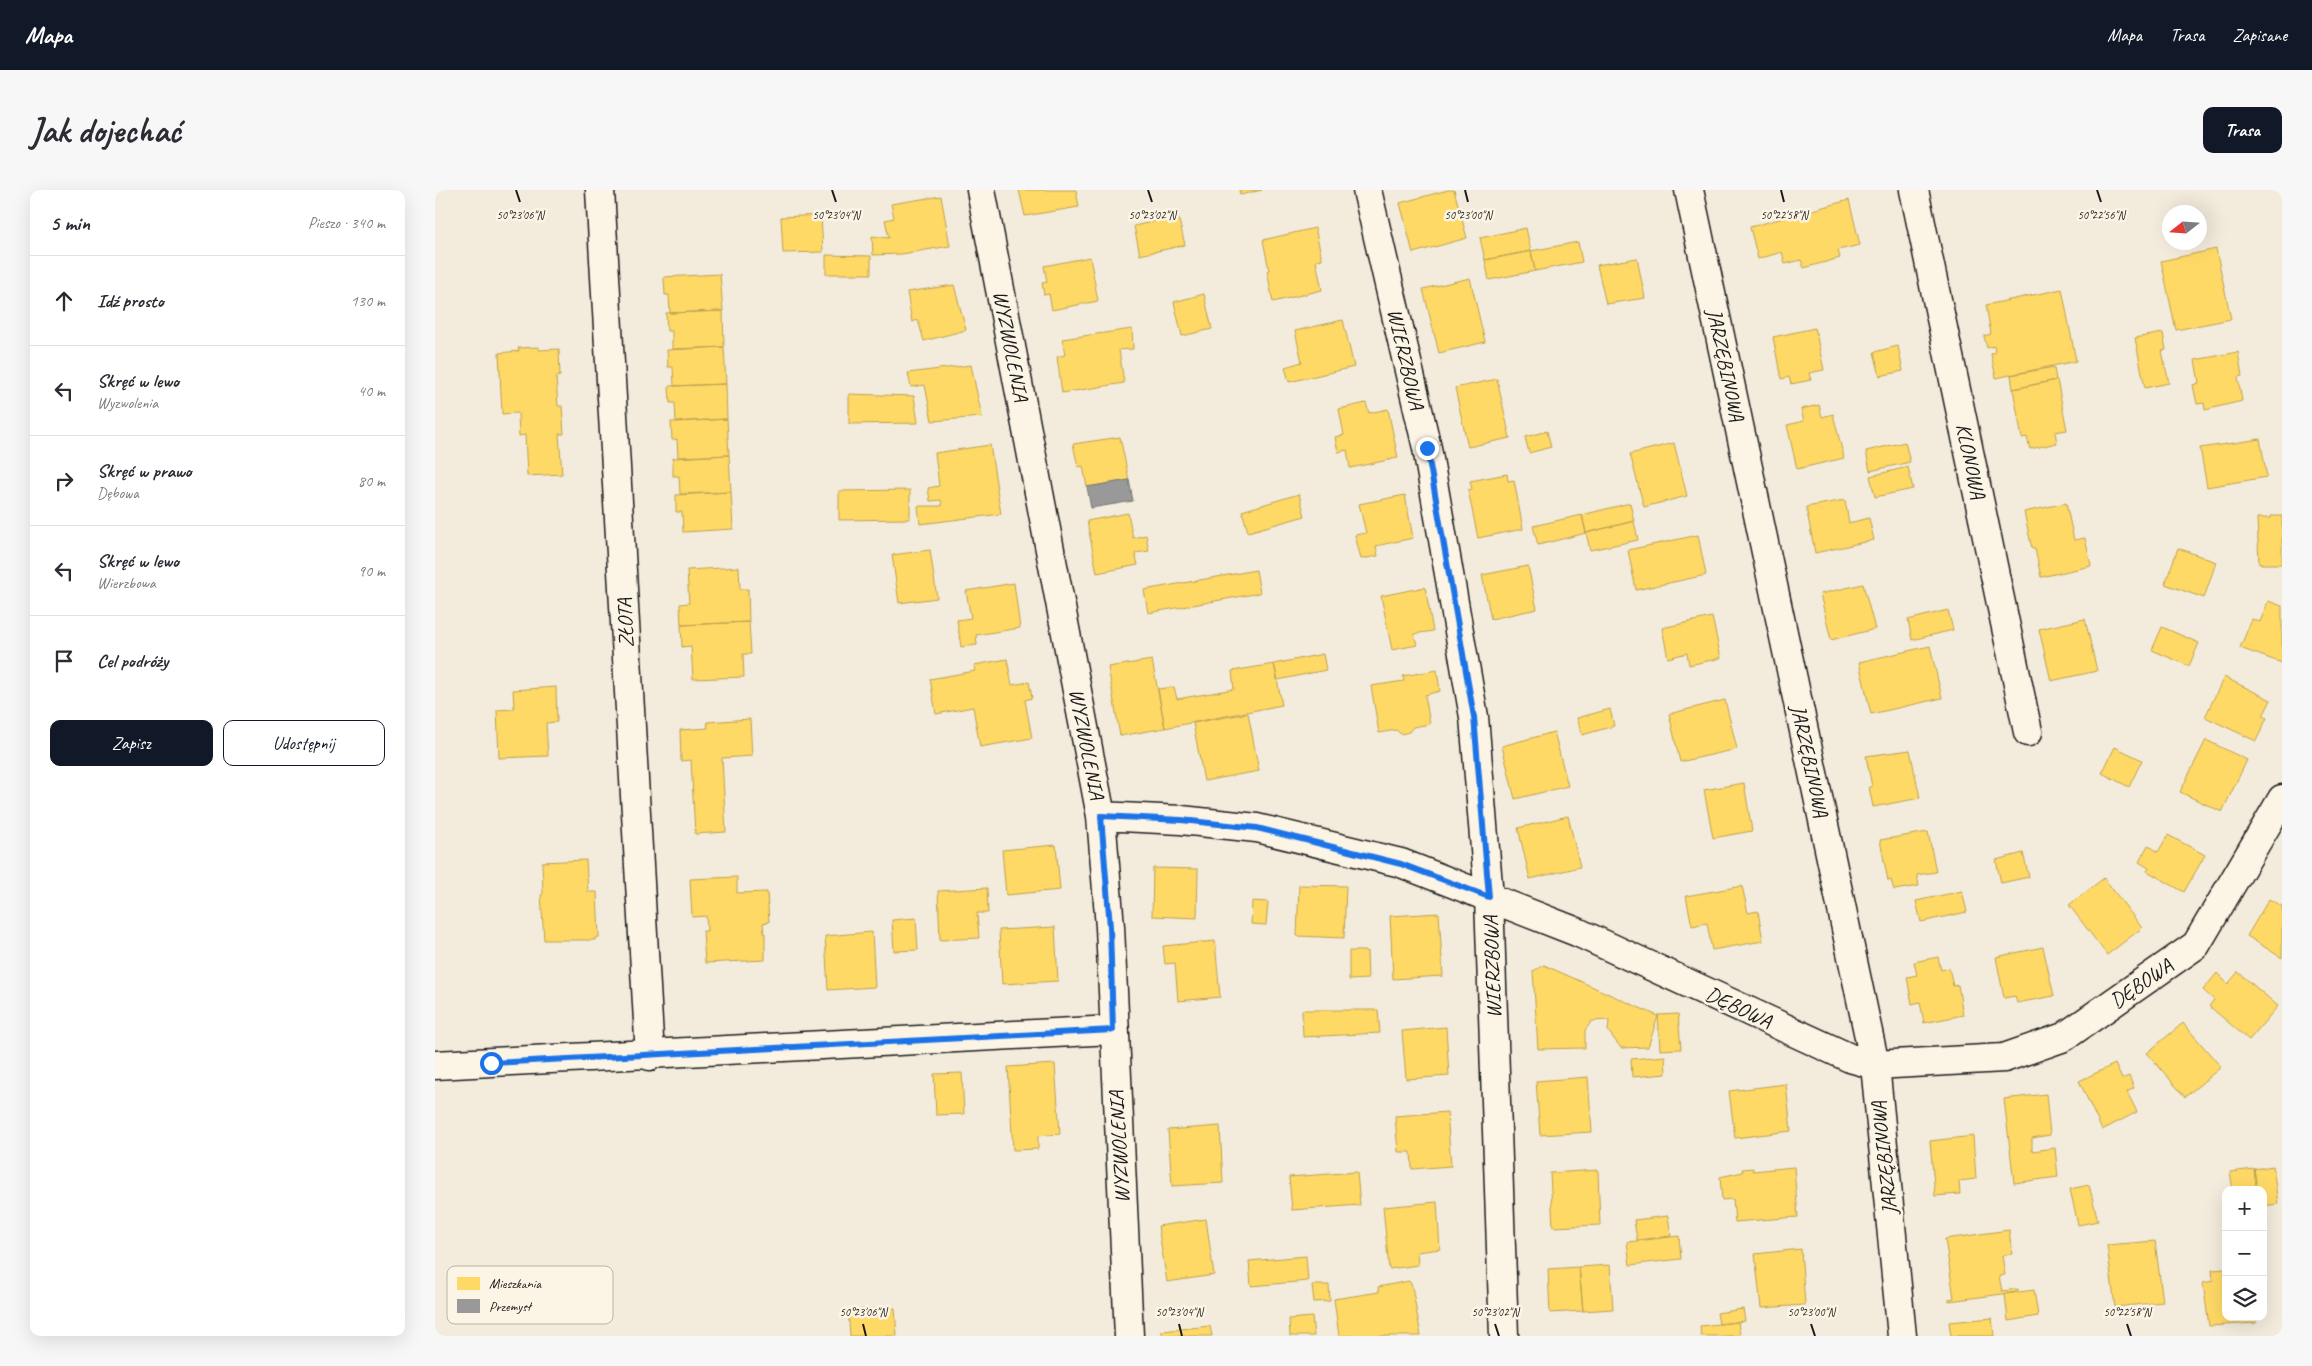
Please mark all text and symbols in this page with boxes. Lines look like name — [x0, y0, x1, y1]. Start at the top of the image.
text: Mapa — [25, 20, 72, 50]
text: Mapa — [2107, 24, 2142, 46]
text: Trasa — [2170, 24, 2204, 46]
text: Zapisane — [2232, 24, 2287, 46]
button: Trasa — [2203, 107, 2282, 153]
text: Jak dojechać — [30, 108, 181, 153]
north arrow — [2162, 205, 2207, 250]
text: 50°23'06"N — [496, 207, 545, 223]
text: 50°23'04"N — [812, 207, 861, 223]
text: 50°23'02"N — [1128, 207, 1177, 223]
text: 50°23'00"N — [1444, 207, 1493, 223]
text: 50°22'58"N — [1760, 207, 1809, 223]
text: 50°22'56"N — [2077, 207, 2126, 223]
text: 5 min — [50, 210, 90, 236]
text: Pieszo · 340 m — [308, 213, 385, 233]
icon: ahead — [50, 287, 78, 315]
street label: WYZWOLENIA — [988, 288, 1035, 405]
text: Idź prosto — [97, 289, 164, 313]
text: 130 m — [351, 291, 385, 311]
street label: JARZĘBINOWA — [1701, 305, 1751, 424]
street label: WIERZBOWA — [1382, 306, 1431, 413]
text: Skręć w lewo — [97, 369, 179, 393]
icon: left — [50, 377, 78, 405]
text: 40 m — [358, 381, 385, 401]
text: Wyzwolenia — [97, 393, 158, 413]
street label: KLONOWA — [1950, 421, 1992, 502]
route end — [1416, 437, 1439, 460]
text: Skręć w prawo — [97, 459, 192, 483]
icon: right — [50, 467, 78, 495]
text: 80 m — [358, 471, 385, 491]
text: Dębowa — [97, 483, 139, 503]
text: Skręć w lewo — [97, 549, 179, 573]
icon: left — [50, 557, 78, 585]
text: 90 m — [358, 561, 385, 581]
text: Wierzbowa — [97, 573, 156, 593]
street label: ZŁOTA — [611, 597, 639, 648]
icon: arrive — [50, 647, 78, 675]
text: Cel podróży — [97, 649, 168, 673]
street label: WYZWOLENIA — [1064, 686, 1111, 803]
street label: JARZĘBINOWA — [1785, 701, 1835, 820]
button: Zapisz — [50, 720, 213, 766]
button: Udostępnij — [223, 720, 385, 766]
street label: WIERZBOWA — [1477, 914, 1507, 1019]
street label: DĘBOWA — [2105, 952, 2178, 1014]
street label: DĘBOWA — [1702, 980, 1777, 1034]
route start — [480, 1052, 503, 1075]
street label: WYZWOLENIA — [1103, 1089, 1135, 1204]
street label: JARZĘBINOWA — [1865, 1099, 1903, 1217]
map controls — [2222, 1186, 2267, 1321]
button: + — [2222, 1186, 2267, 1231]
button: − — [2222, 1231, 2267, 1276]
legend — [447, 1266, 613, 1324]
text: Mieszkania — [489, 1275, 542, 1292]
button: layers — [2222, 1276, 2267, 1321]
text: Przemysł — [489, 1298, 533, 1315]
text: 50°23'06"N — [839, 1304, 888, 1320]
text: 50°23'04"N — [1155, 1304, 1204, 1320]
text: 50°23'02"N — [1471, 1304, 1520, 1320]
text: 50°23'00"N — [1787, 1304, 1836, 1320]
text: 50°22'58"N — [2103, 1304, 2152, 1320]

